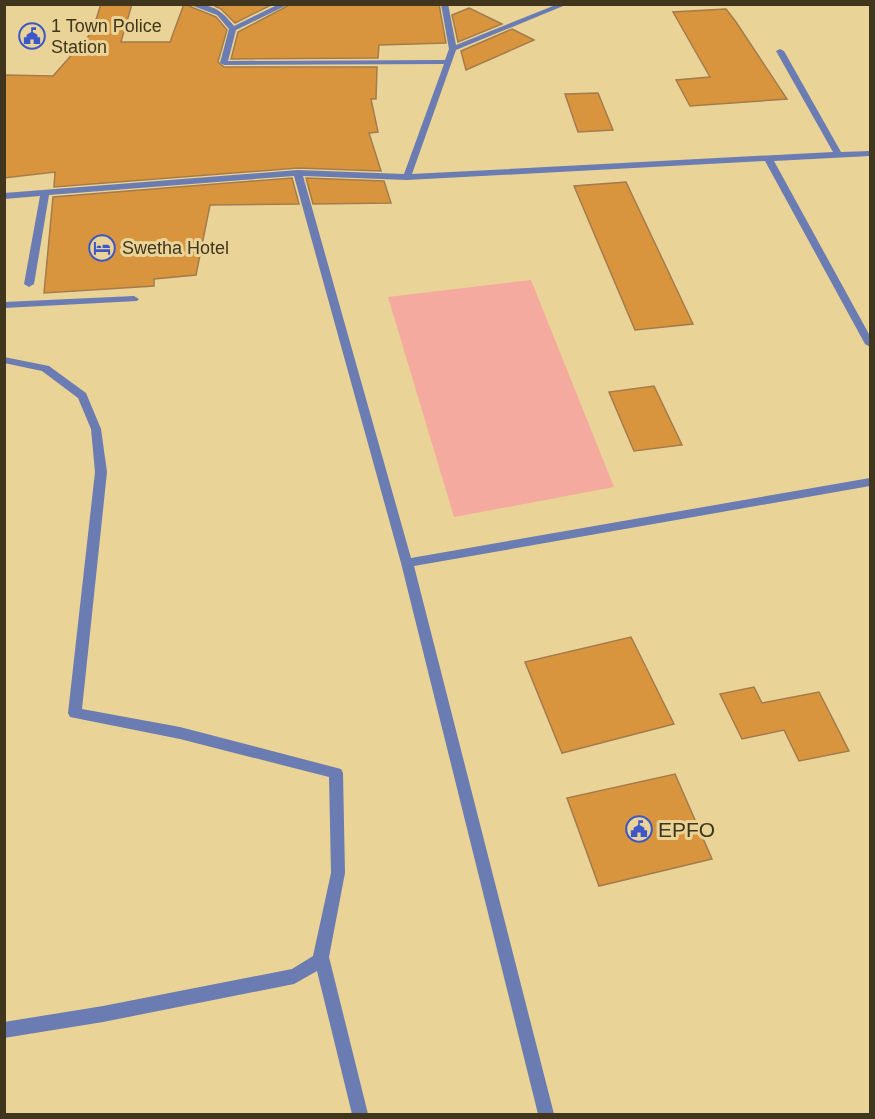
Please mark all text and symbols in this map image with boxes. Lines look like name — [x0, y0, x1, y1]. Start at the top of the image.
place label: 1 Town Police Station — [51, 16, 162, 57]
public building icon: 1 Town Police Station — [17, 21, 47, 51]
hotel icon: Swetha Hotel — [87, 233, 117, 263]
place label: Swetha Hotel — [122, 238, 229, 258]
public building icon: EPFO — [624, 814, 654, 844]
place label: EPFO — [658, 818, 715, 841]

